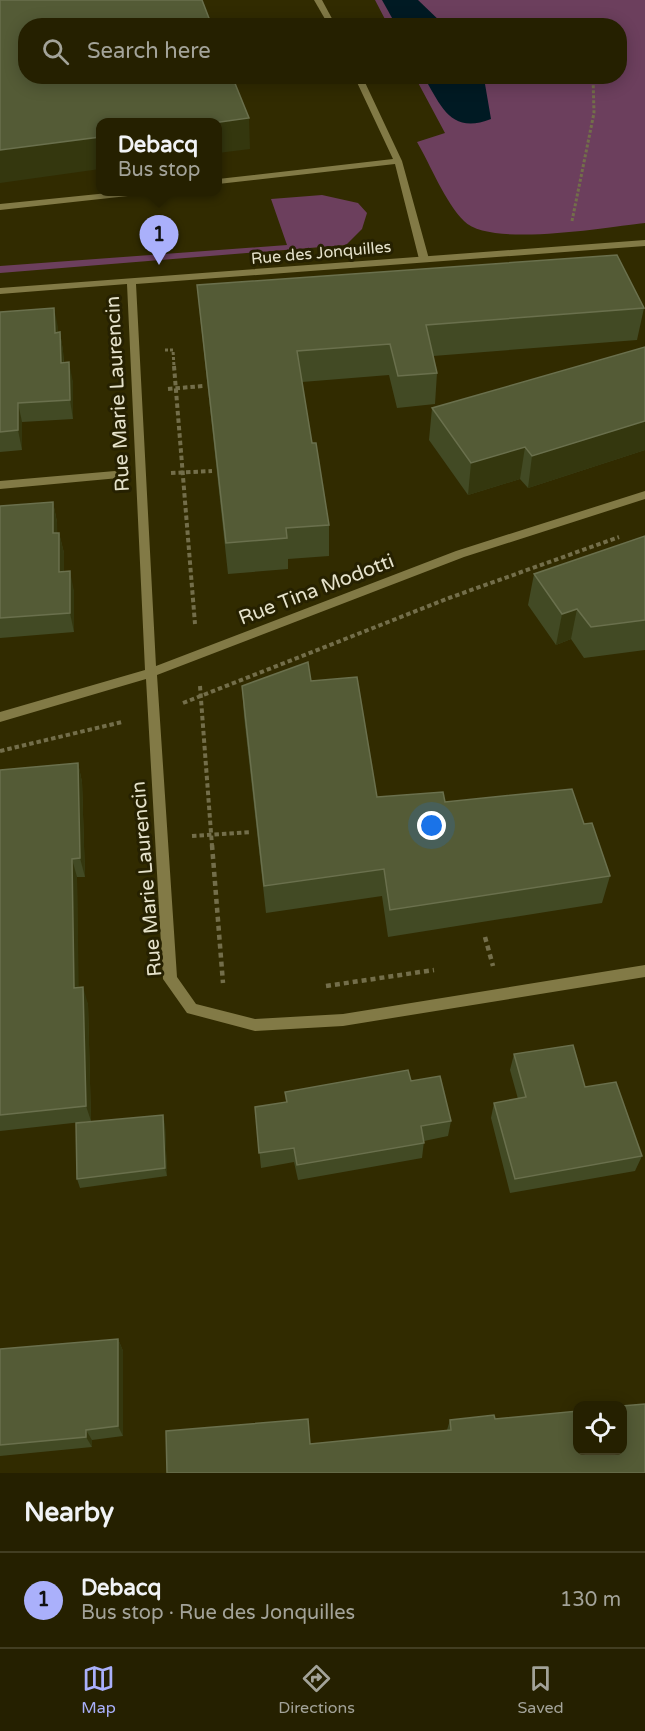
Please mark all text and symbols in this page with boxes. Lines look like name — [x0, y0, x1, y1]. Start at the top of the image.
search box — [18, 18, 627, 84]
icon: search — [39, 35, 72, 68]
text: Search here — [87, 38, 211, 64]
popup — [96, 118, 222, 196]
text: Debacq — [118, 132, 198, 158]
text: Bus stop — [118, 158, 200, 182]
pin: 1 — [140, 216, 178, 265]
street label: Rue des Jonquilles — [250, 237, 392, 269]
street label: Rue Marie Laurencin — [101, 295, 135, 493]
street label: Rue Tina Modotti — [235, 549, 398, 631]
street label: Rue Marie Laurencin — [126, 780, 168, 978]
your location — [417, 811, 446, 840]
map controls — [573, 1401, 627, 1455]
button: locate — [573, 1401, 627, 1455]
text: Nearby — [24, 1497, 114, 1528]
text: Debacq — [81, 1575, 161, 1601]
text: 1 — [37, 1588, 50, 1612]
text: 130 m — [560, 1588, 621, 1612]
text: Bus stop · Rue des Jonquilles — [81, 1601, 355, 1625]
tab: Map — [81, 1662, 116, 1718]
tab: Directions — [278, 1662, 355, 1718]
tab: Saved — [517, 1662, 564, 1718]

